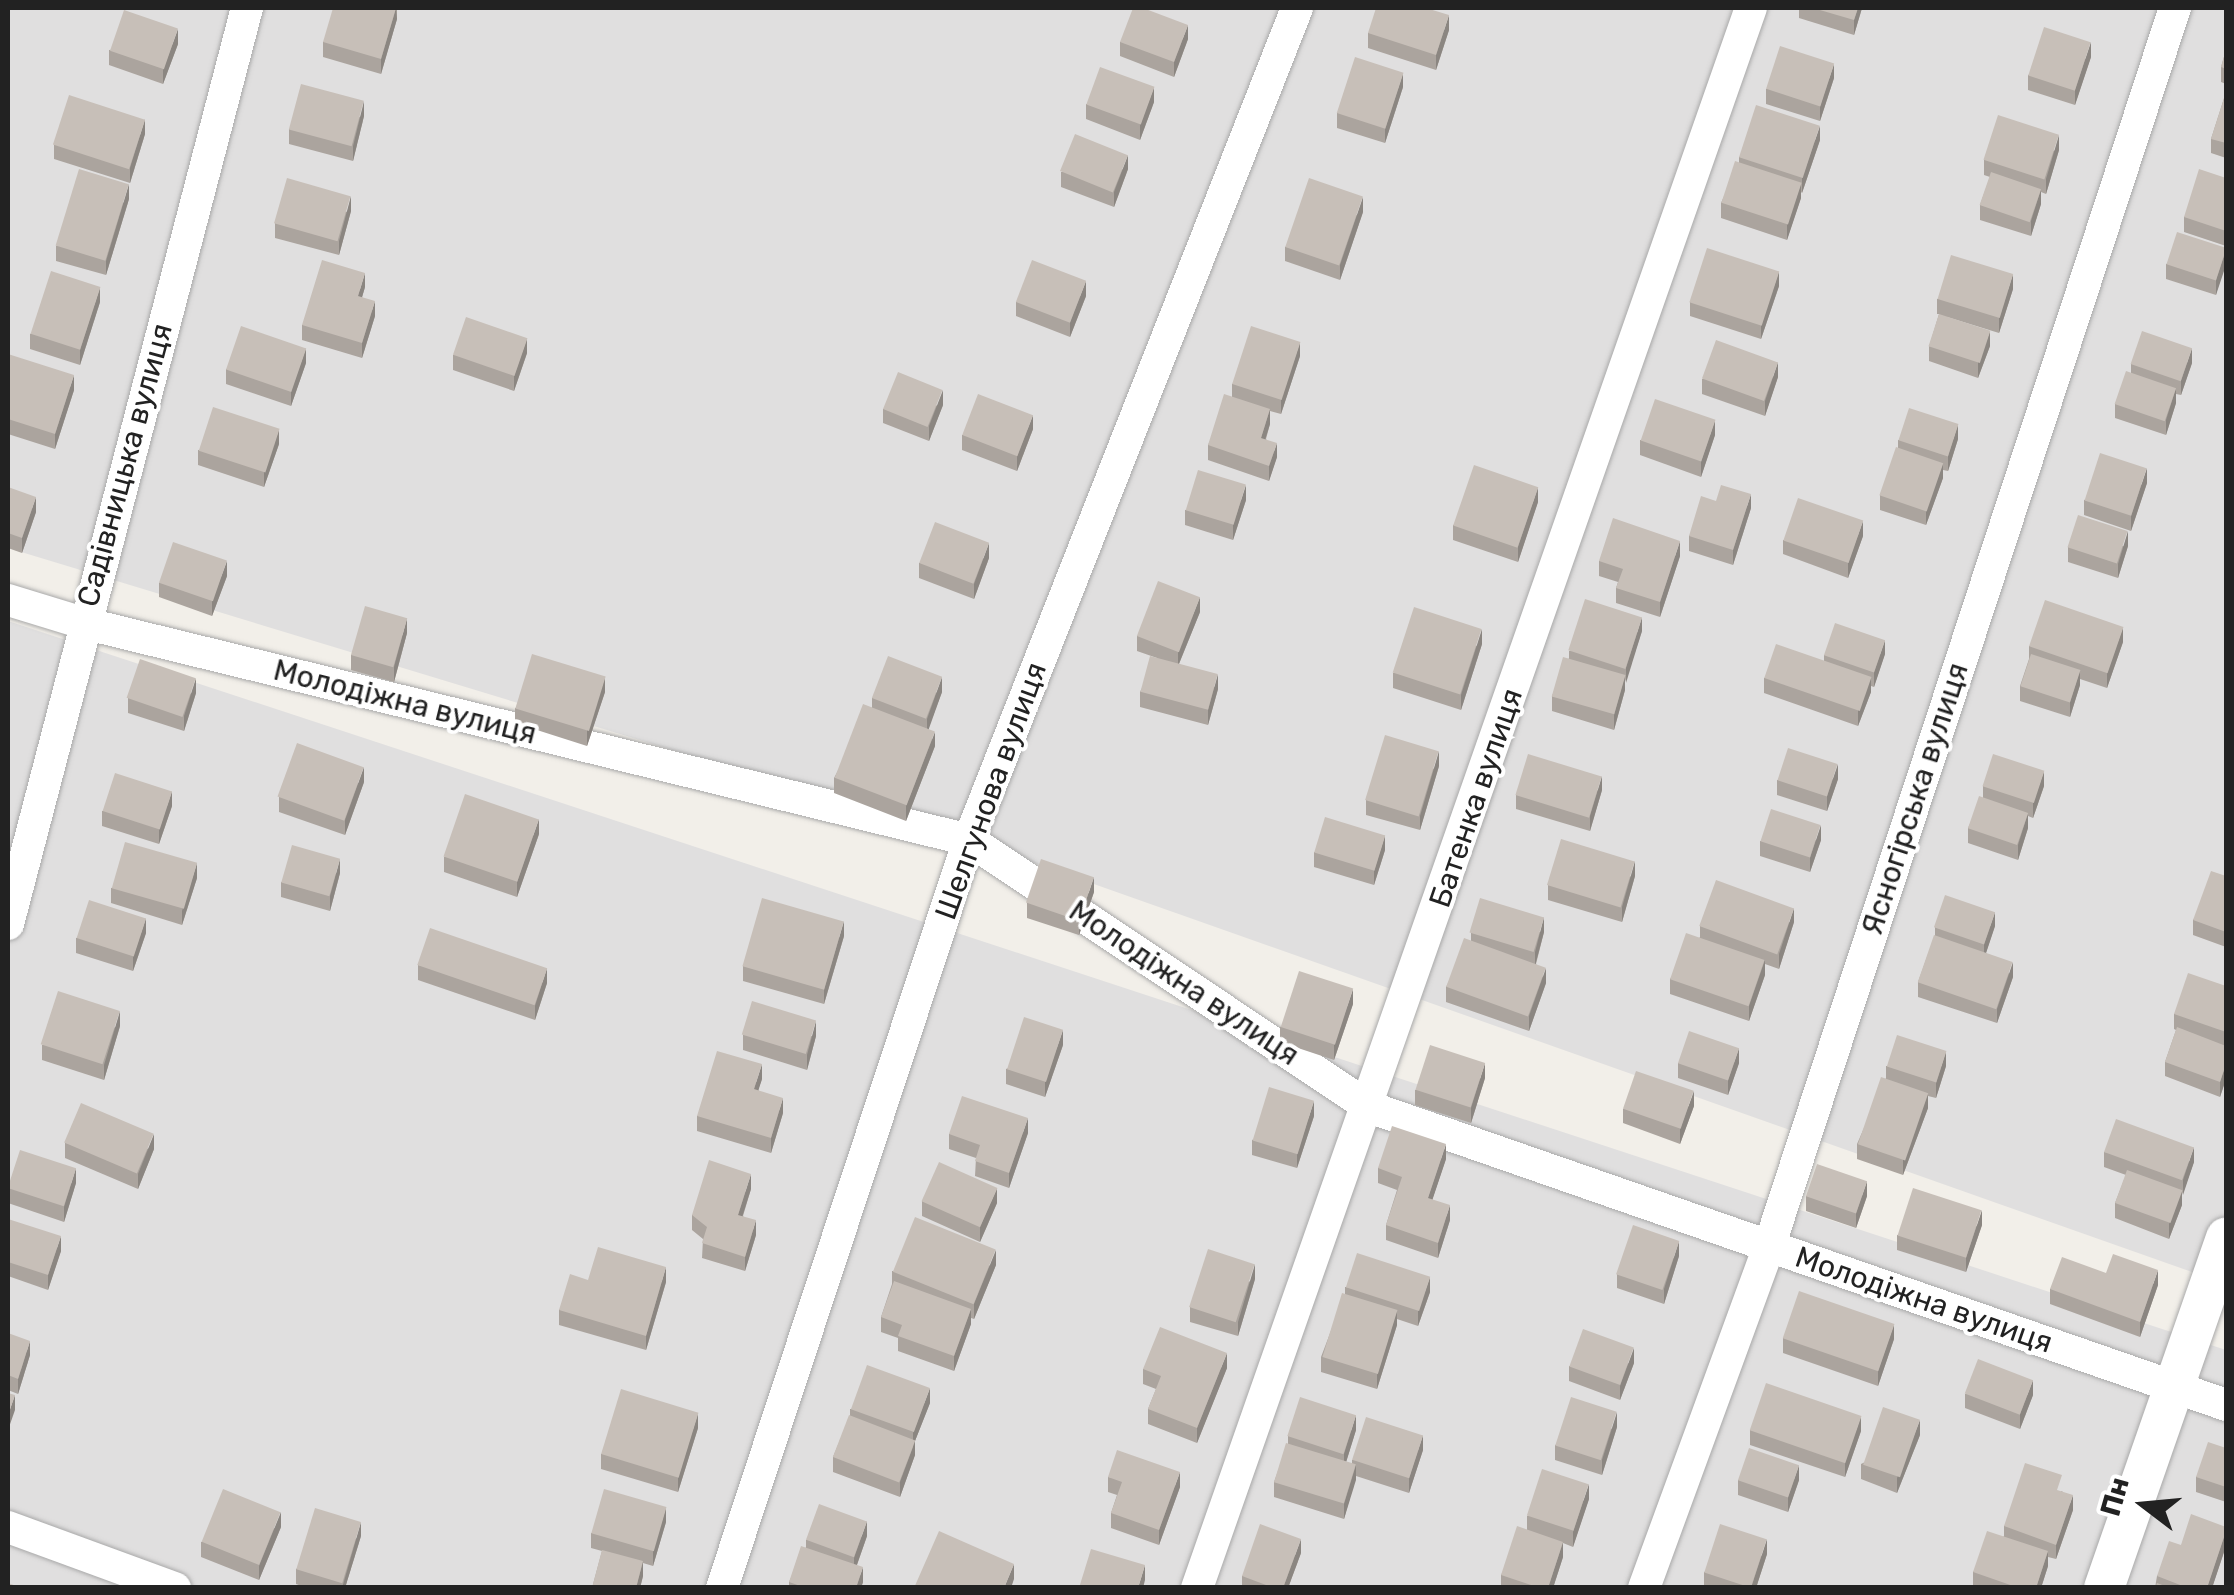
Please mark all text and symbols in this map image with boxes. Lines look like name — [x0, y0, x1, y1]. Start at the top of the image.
street label: Садівницька вулиця — [70, 319, 180, 611]
street label: Молодіжна вулиця — [270, 652, 540, 752]
street label: Шелгунова вулиця — [928, 657, 1054, 925]
street label: Ясногірська вулиця — [1854, 658, 1976, 940]
street label: Батенка вулиця — [1422, 684, 1530, 912]
street label: Молодіжна вулиця — [1062, 893, 1306, 1073]
street label: Молодіжна вулиця — [1791, 1239, 2057, 1361]
north arrow — [2094, 1455, 2194, 1555]
text: Пн — [2093, 1473, 2136, 1520]

